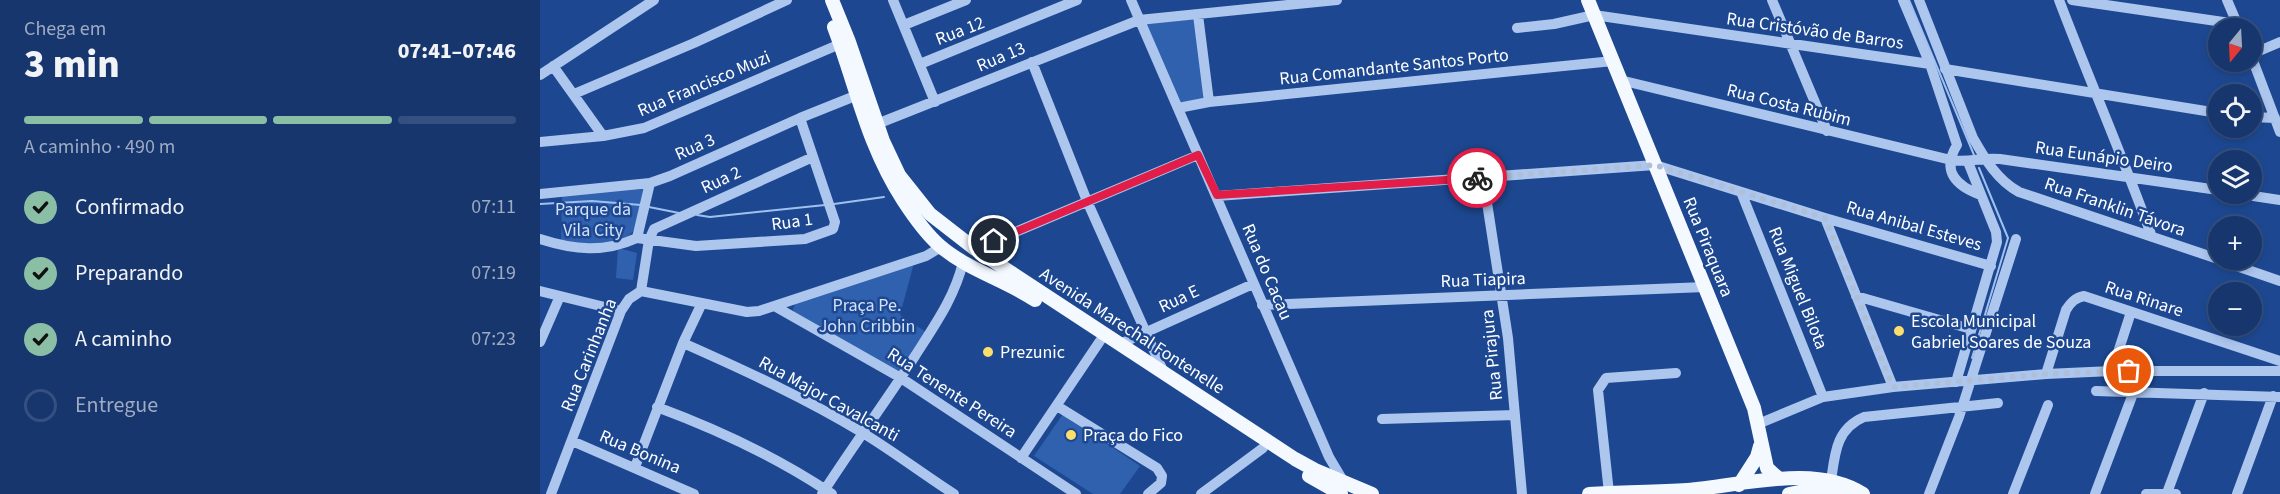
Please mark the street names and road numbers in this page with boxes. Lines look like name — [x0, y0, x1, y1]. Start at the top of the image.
street label: Rua Cristóvão de Barros — [1725, 6, 1905, 56]
street label: Rua 12 — [932, 10, 988, 52]
street label: Rua 13 — [973, 36, 1029, 78]
street label: Rua Comandante Santos Porto — [1278, 43, 1510, 91]
street label: Rua Francisco Muzi — [634, 45, 774, 123]
street label: Rua Costa Rubim — [1724, 77, 1854, 133]
street label: Rua 3 — [671, 127, 719, 167]
street label: Rua Eunápio Deiro — [2033, 135, 2175, 179]
street label: Rua 2 — [697, 160, 745, 200]
street label: Rua Franklin Távora — [2041, 171, 2189, 243]
street label: Rua Piraquara — [1677, 193, 1739, 301]
street label: Rua Anibal Esteves — [1843, 195, 1985, 257]
street label: Rua 1 — [770, 207, 814, 237]
street label: Rua do Cacau — [1236, 220, 1298, 324]
street label: Rua Miguel Bilota — [1762, 223, 1834, 353]
street label: Avenida Marechal Fontenelle — [1035, 262, 1230, 400]
street label: Rua Tiapira — [1440, 266, 1526, 294]
street label: Rua Rinare — [2101, 275, 2187, 323]
street label: Rua E — [1155, 279, 1203, 319]
street label: Rua Carinhanha — [555, 295, 623, 415]
street label: Rua Pirajura — [1475, 308, 1509, 402]
street label: Rua Tenente Pereira — [882, 342, 1022, 444]
street label: Rua Major Cavalcanti — [754, 350, 904, 448]
street label: Rua Bonina — [595, 424, 685, 480]

